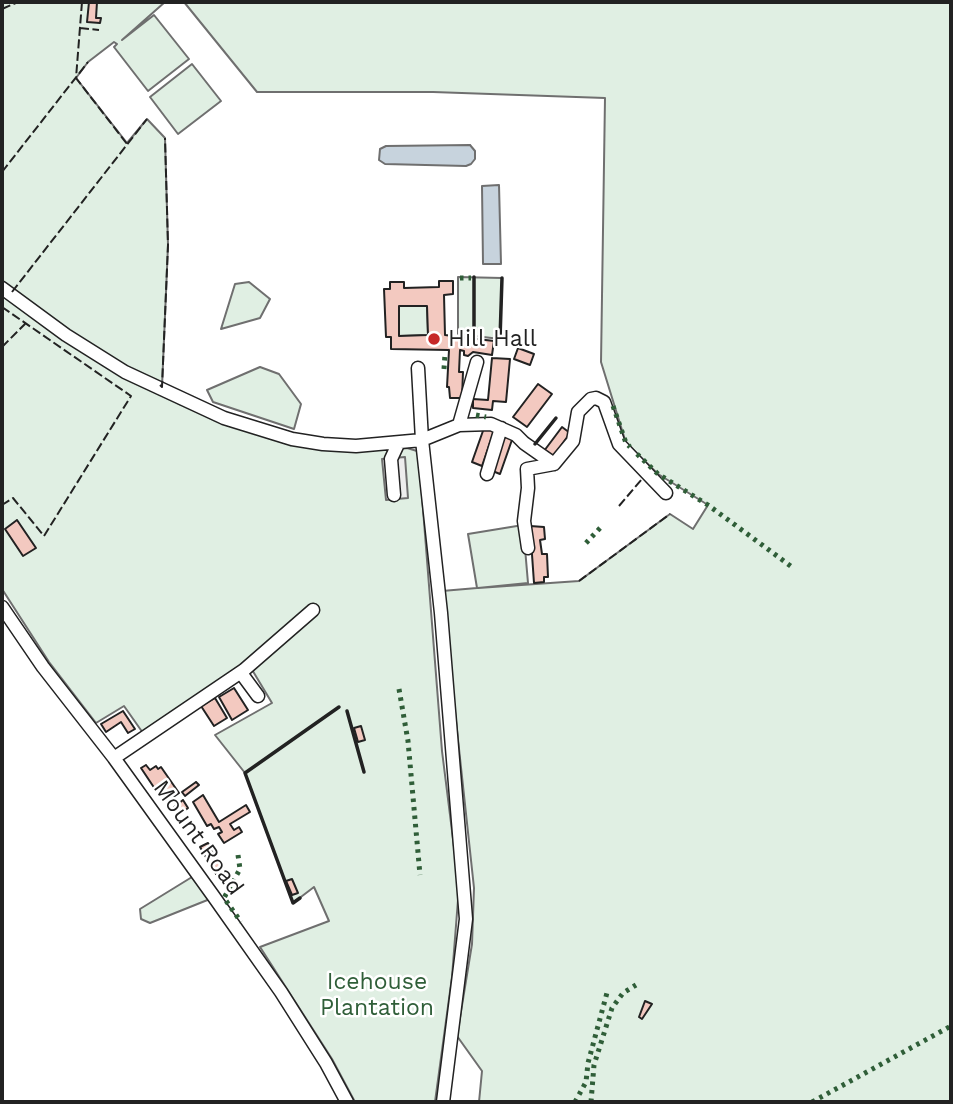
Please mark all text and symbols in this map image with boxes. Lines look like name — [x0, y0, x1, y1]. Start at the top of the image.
place label: Hill Hall — [448, 325, 537, 353]
marker: Hill Hall — [426, 331, 442, 347]
street label: Mount Road — [147, 775, 249, 901]
park label: Icehouse Plantation — [320, 968, 434, 1022]

